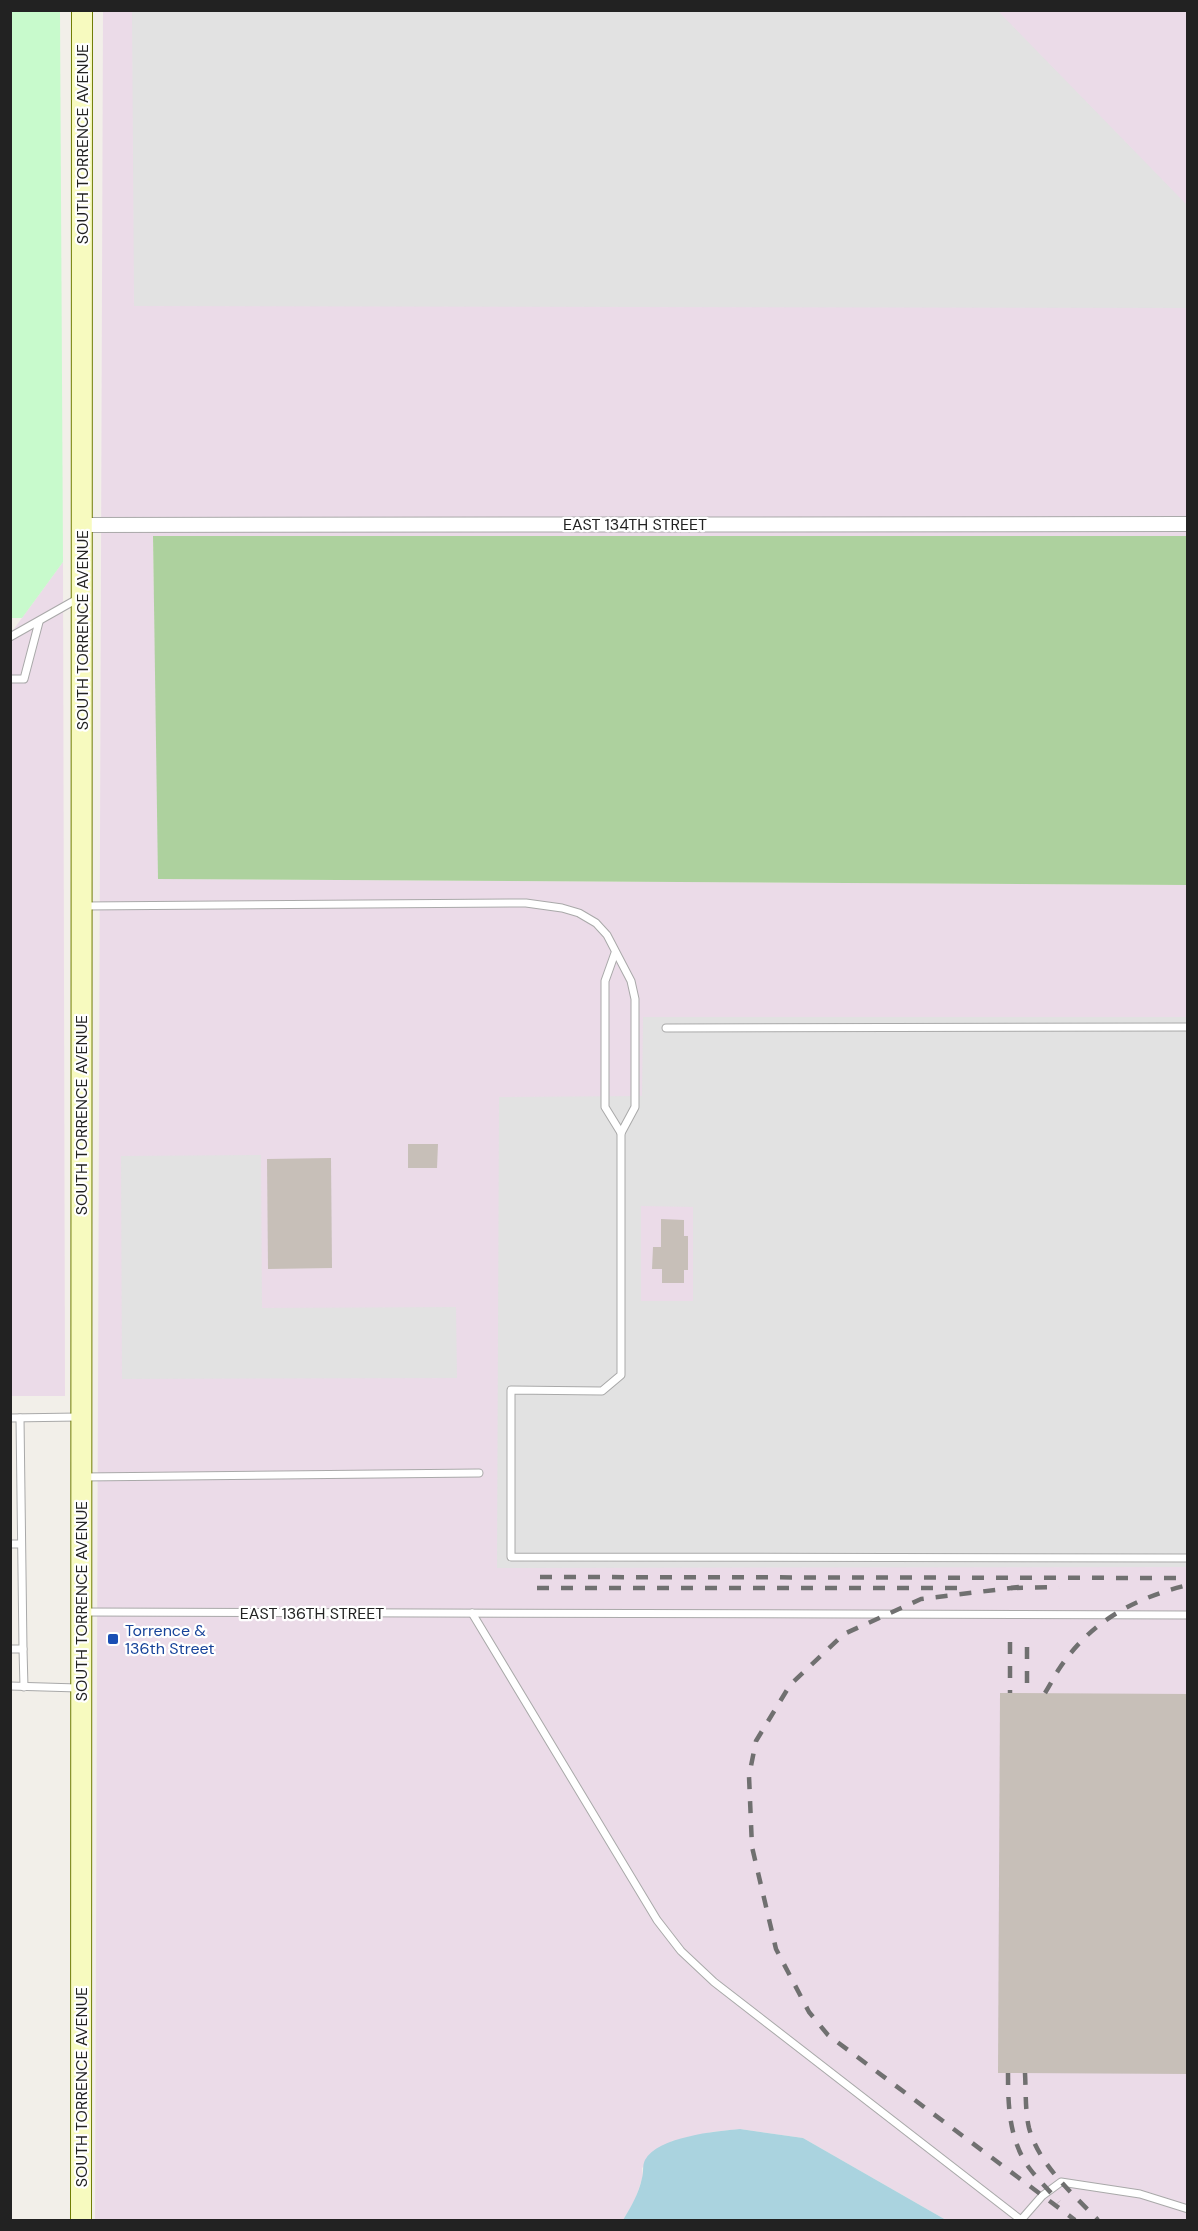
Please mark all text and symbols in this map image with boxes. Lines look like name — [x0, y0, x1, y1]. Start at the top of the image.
street label: SOUTH TORRENCE AVENUE — [72, 44, 93, 244]
street label: EAST 134TH STREET — [563, 514, 707, 535]
street label: SOUTH TORRENCE AVENUE — [72, 530, 93, 730]
street label: SOUTH TORRENCE AVENUE — [71, 1015, 92, 1215]
street label: SOUTH TORRENCE AVENUE — [71, 1501, 92, 1701]
street label: EAST 136TH STREET — [240, 1603, 384, 1624]
place label: Torrence & 136th Street — [125, 1620, 215, 1659]
marker: Torrence & 136th Street — [106, 1632, 120, 1646]
street label: SOUTH TORRENCE AVENUE — [71, 1987, 92, 2187]

